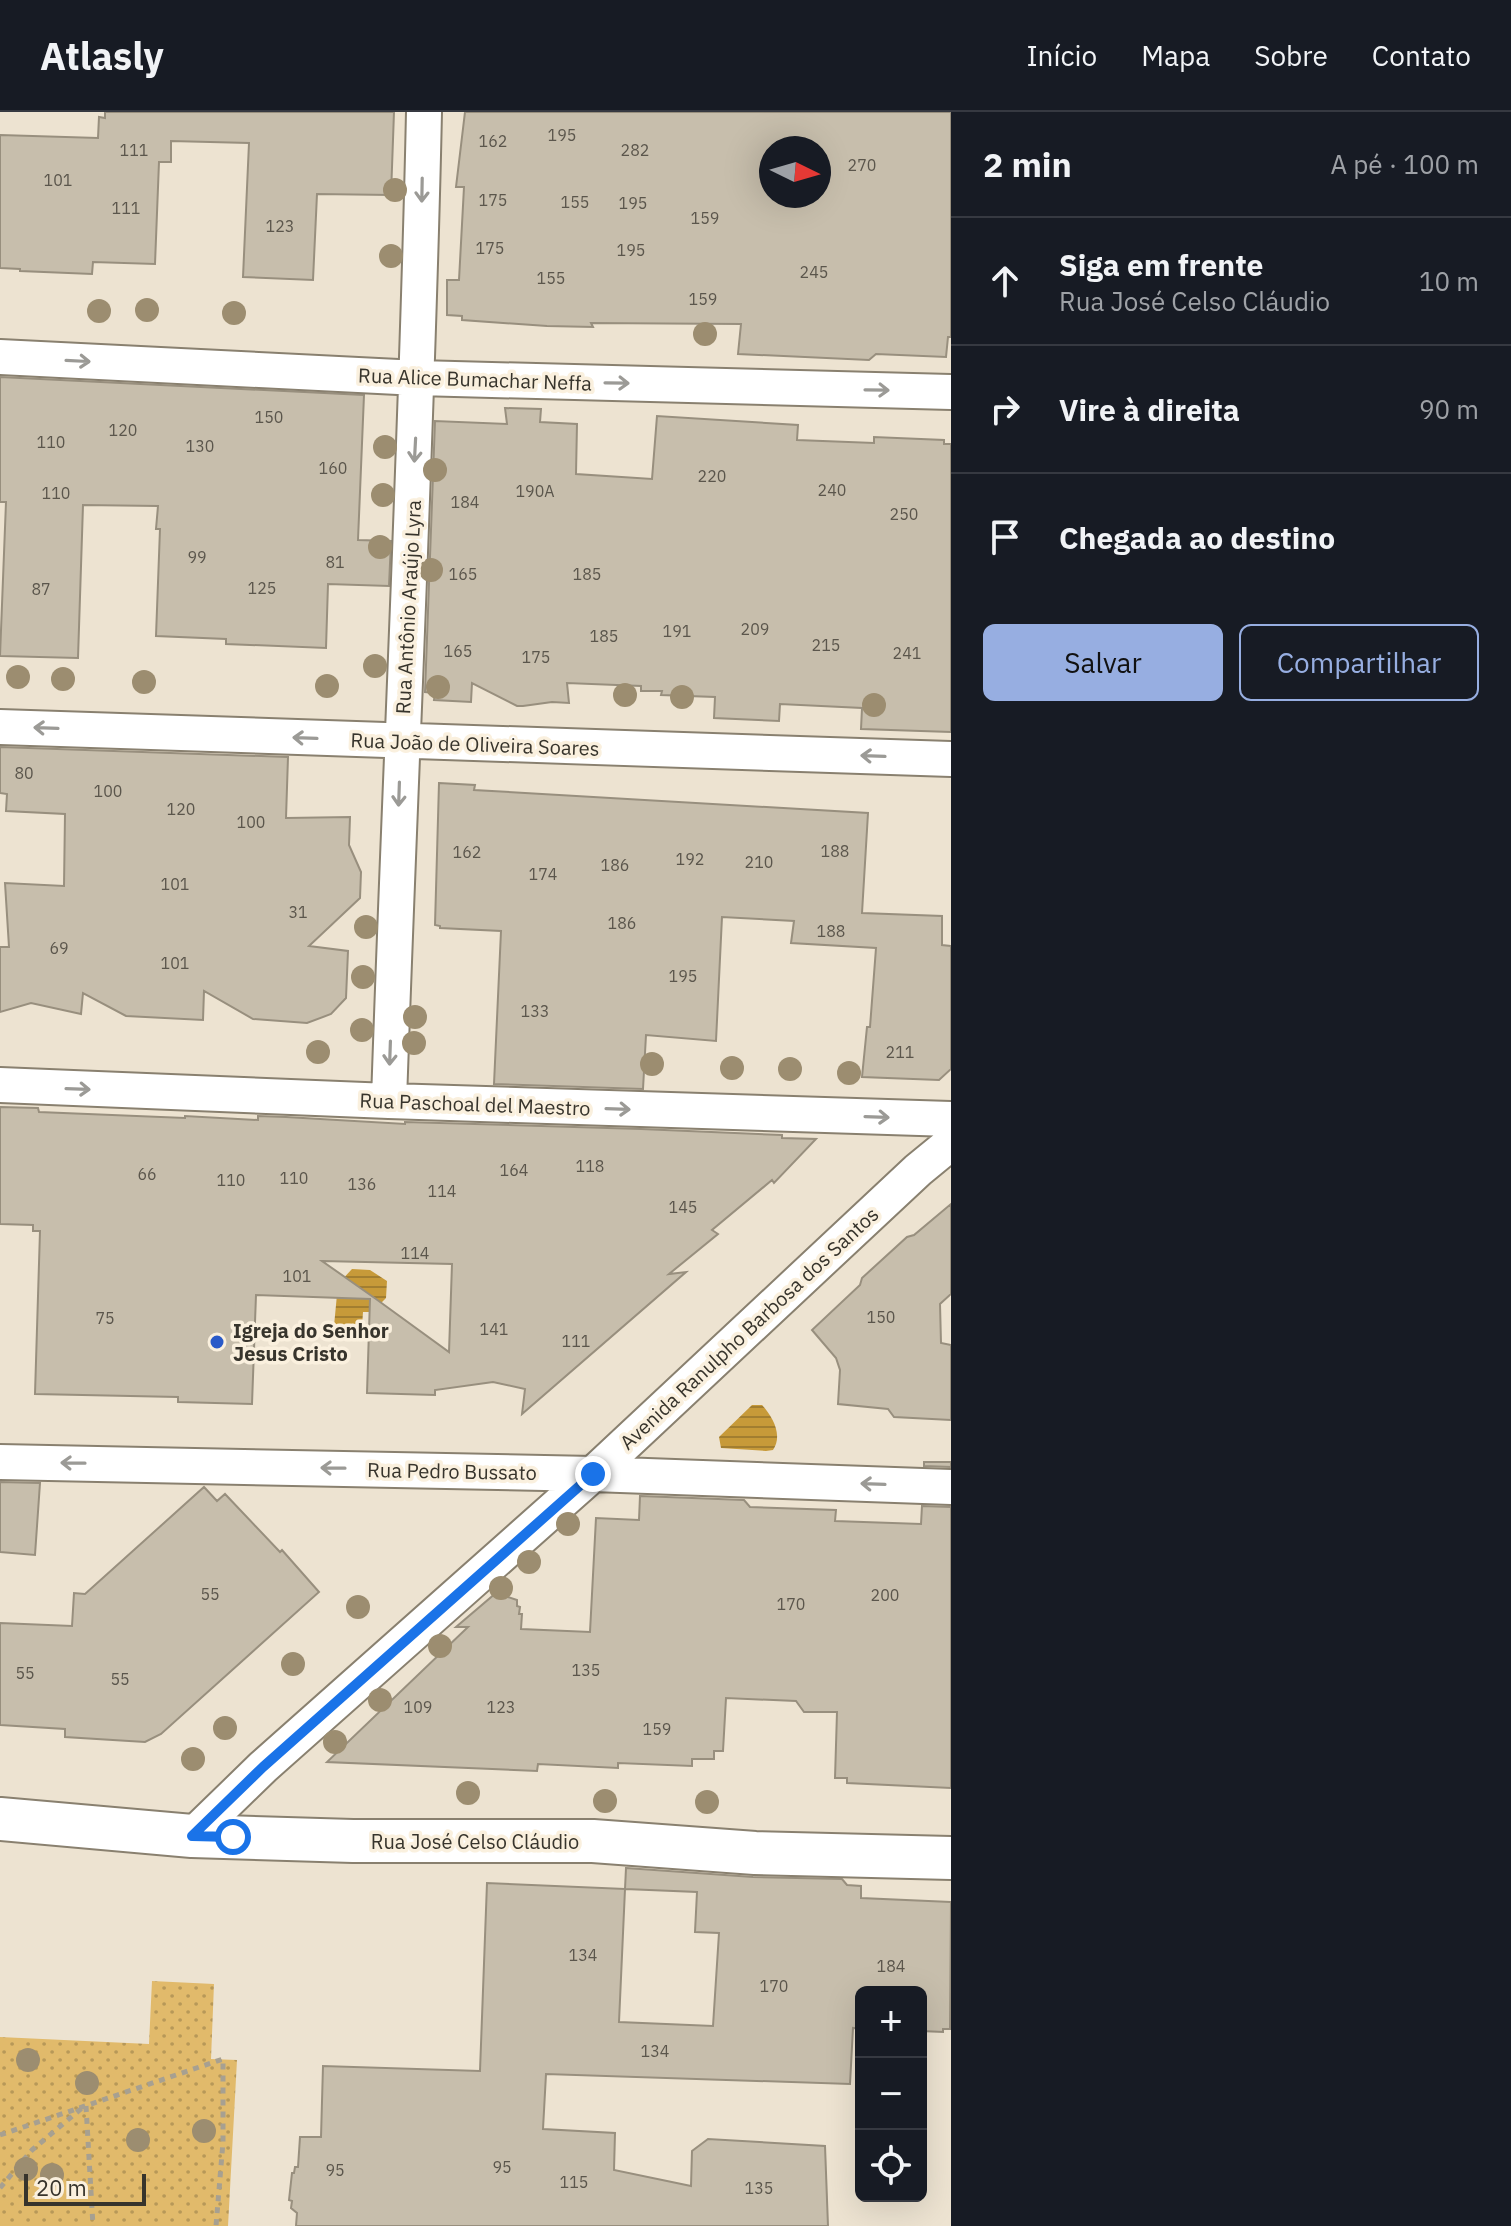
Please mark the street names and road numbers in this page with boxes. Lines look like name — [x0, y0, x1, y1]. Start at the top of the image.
street label: Rua Alice Bumachar Neffa — [358, 361, 593, 397]
street label: Rua Antônio Araújo Lyra — [389, 499, 427, 715]
street label: Rua João de Oliveira Soares — [350, 726, 600, 762]
street label: Rua Paschoal del Maestro — [359, 1086, 591, 1122]
street label: Avenida Ranulpho Barbosa dos Santos — [614, 1201, 884, 1455]
street label: Rua Pedro Bussato — [367, 1456, 537, 1486]
street label: Rua José Celso Cláudio — [371, 1828, 579, 1855]

